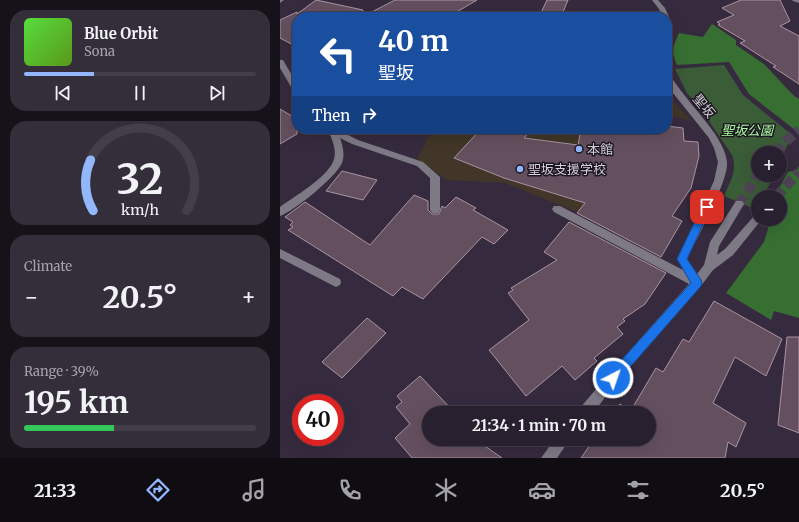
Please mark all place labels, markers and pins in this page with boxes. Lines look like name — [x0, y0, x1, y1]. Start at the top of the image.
place label: 本館 — [587, 141, 613, 158]
marker: 本館 — [574, 144, 584, 154]
place label: 聖坂支援学校 — [528, 161, 606, 178]
marker: 聖坂支援学校 — [515, 164, 525, 174]
pin — [690, 190, 724, 224]

